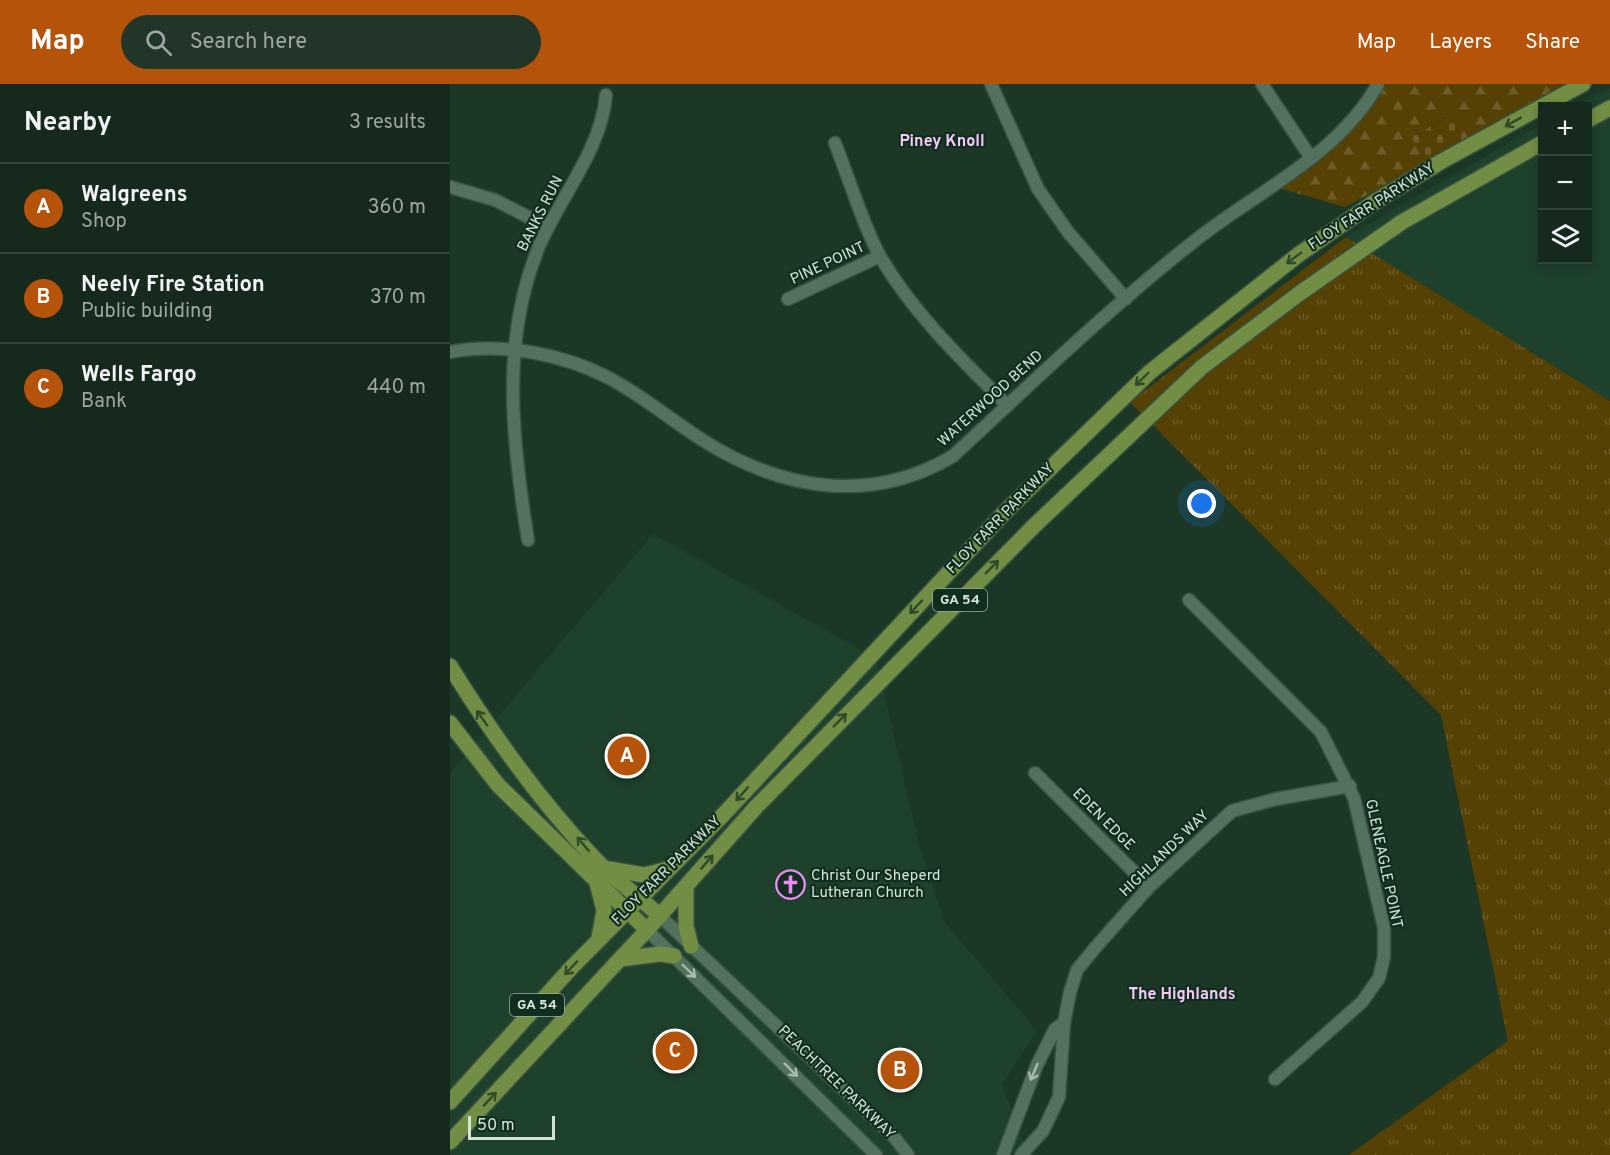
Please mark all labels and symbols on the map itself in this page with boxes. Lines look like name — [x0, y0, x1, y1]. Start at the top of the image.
one-way arrow — [1505, 116, 1522, 128]
district label: Piney Knoll — [899, 132, 985, 152]
street label: FLOY FARR PARKWAY — [1305, 159, 1439, 255]
street label: BANKS RUN — [514, 173, 568, 255]
street label: PINE POINT — [787, 238, 869, 290]
one-way arrow — [1287, 252, 1303, 264]
street label: WATERWOOD BEND — [934, 347, 1048, 451]
one-way arrow — [1134, 372, 1149, 387]
street label: FLOY FARR PARKWAY — [943, 459, 1059, 579]
your location — [1187, 489, 1216, 518]
one-way arrow — [985, 560, 1000, 575]
road number: GA 54 — [933, 589, 987, 611]
one-way arrow — [909, 600, 923, 615]
one-way arrow — [476, 711, 488, 727]
one-way arrow — [833, 713, 848, 728]
pin: A — [608, 734, 646, 778]
street label: EDEN EDGE — [1068, 785, 1138, 855]
one-way arrow — [735, 787, 749, 802]
street label: GLENEAGLE POINT — [1360, 798, 1406, 930]
street label: HIGHLANDS WAY — [1116, 806, 1214, 902]
street label: FLOY FARR PARKWAY — [608, 812, 726, 930]
one-way arrow — [576, 836, 589, 852]
one-way arrow — [700, 855, 714, 870]
place label: Christ Our Sheperd Lutheran Church — [811, 867, 941, 903]
church icon: Christ Our Sheperd Lutheran Church — [774, 869, 806, 901]
one-way arrow — [564, 960, 578, 975]
one-way arrow — [682, 964, 697, 978]
district label: The Highlands — [1128, 985, 1236, 1005]
road number: GA 54 — [510, 994, 564, 1016]
street label: PEACHTREE PARKWAY — [773, 1022, 899, 1144]
pin: C — [656, 1028, 694, 1074]
pin: B — [880, 1048, 920, 1092]
one-way arrow — [1028, 1062, 1039, 1080]
one-way arrow — [783, 1063, 798, 1078]
one-way arrow — [483, 1092, 497, 1107]
scale bar — [468, 1113, 555, 1140]

